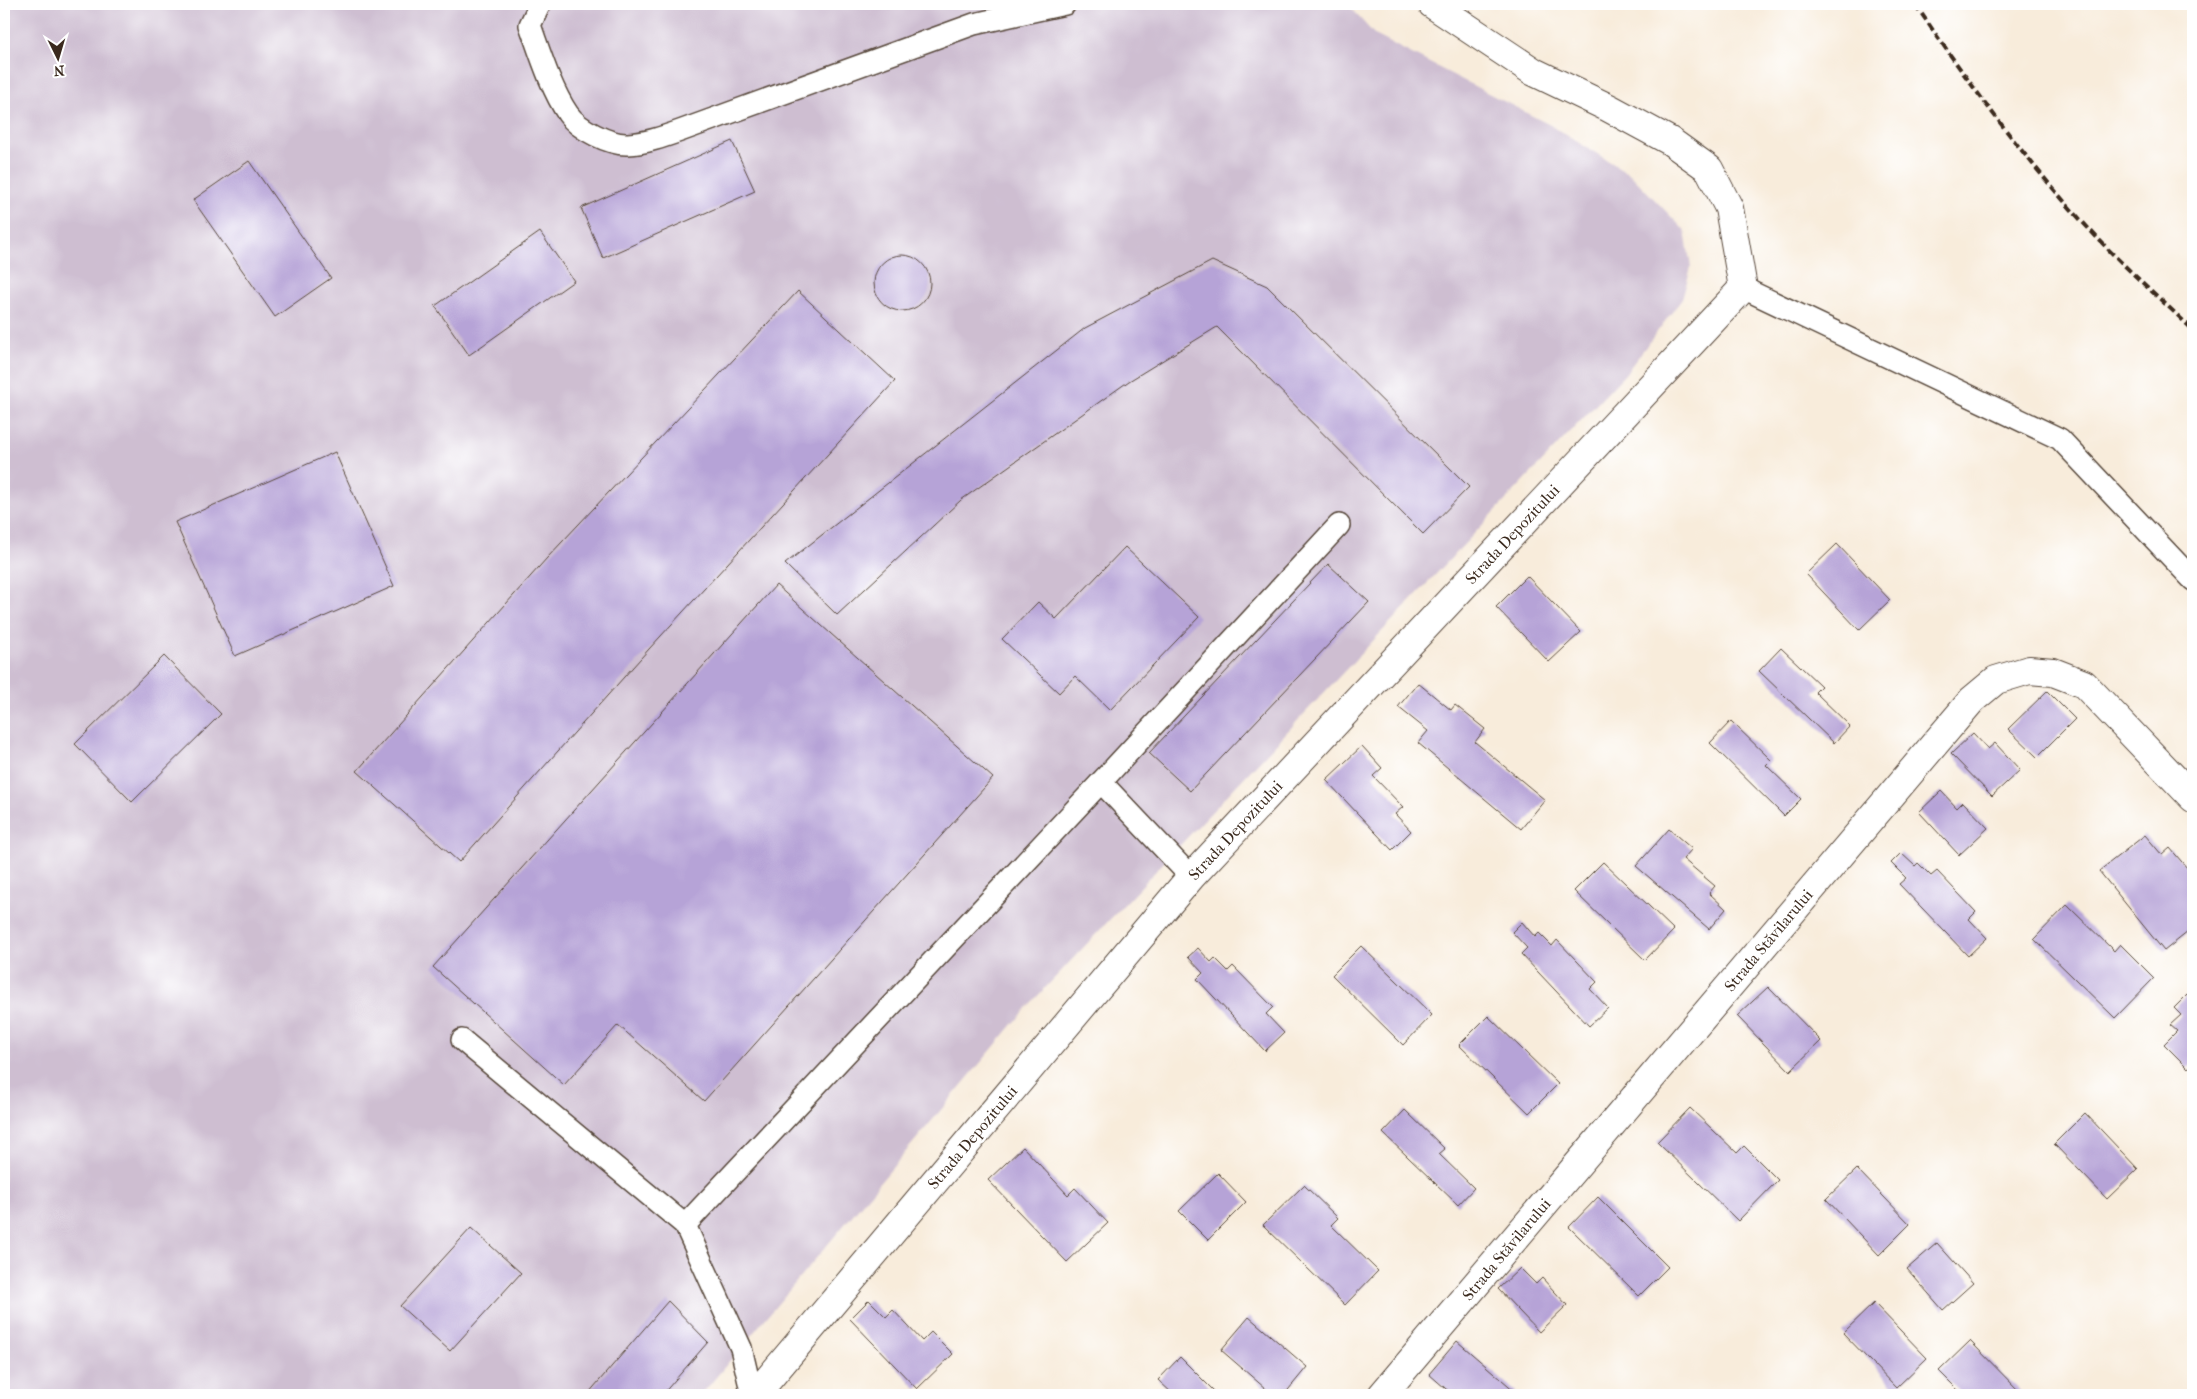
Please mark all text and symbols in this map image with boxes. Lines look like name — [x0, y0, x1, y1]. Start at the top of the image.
north arrow — [32, 32, 82, 82]
text: N — [53, 62, 65, 79]
street label: Strada Depozitului — [1461, 480, 1564, 588]
street label: Strada Depozitului — [1184, 776, 1287, 884]
street label: Strada Stăvilarului — [1720, 885, 1817, 995]
street label: Strada Depozitului — [924, 1082, 1021, 1193]
street label: Strada Stăvilarului — [1458, 1194, 1555, 1304]

